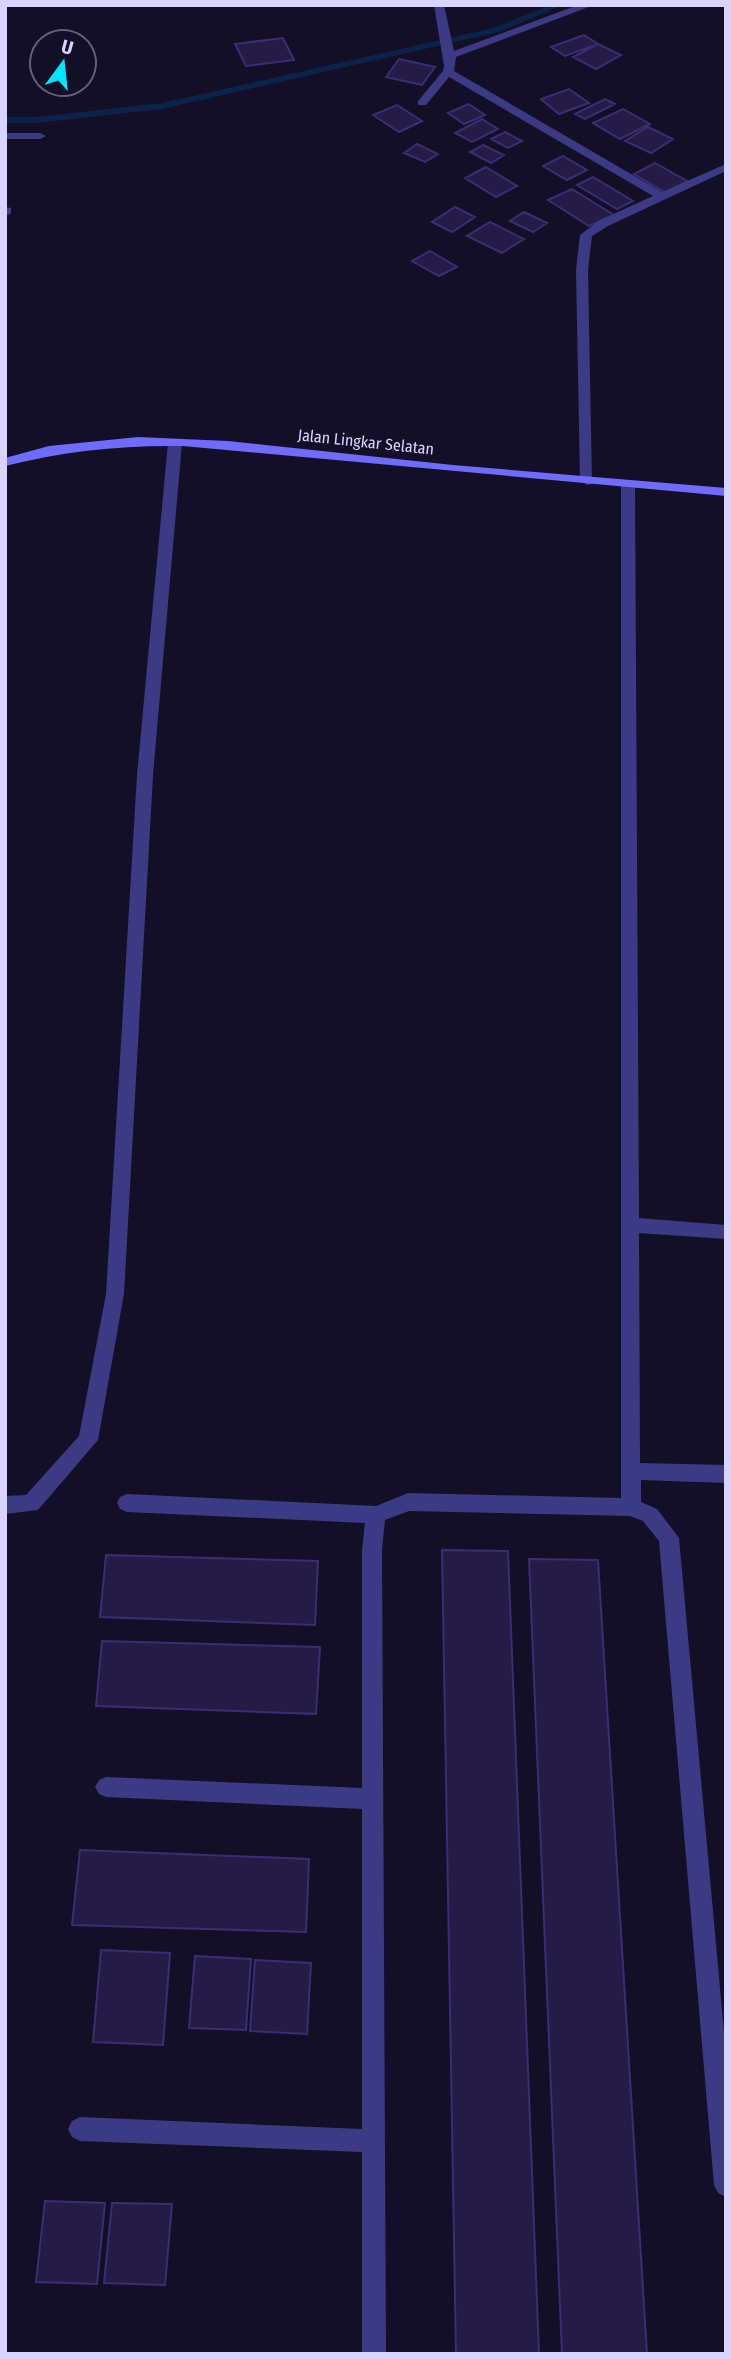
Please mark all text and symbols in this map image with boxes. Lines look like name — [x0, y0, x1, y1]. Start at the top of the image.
north arrow — [28, 28, 98, 98]
text: U — [59, 35, 76, 60]
street label: Jalan Lingkar Selatan — [297, 425, 435, 459]

